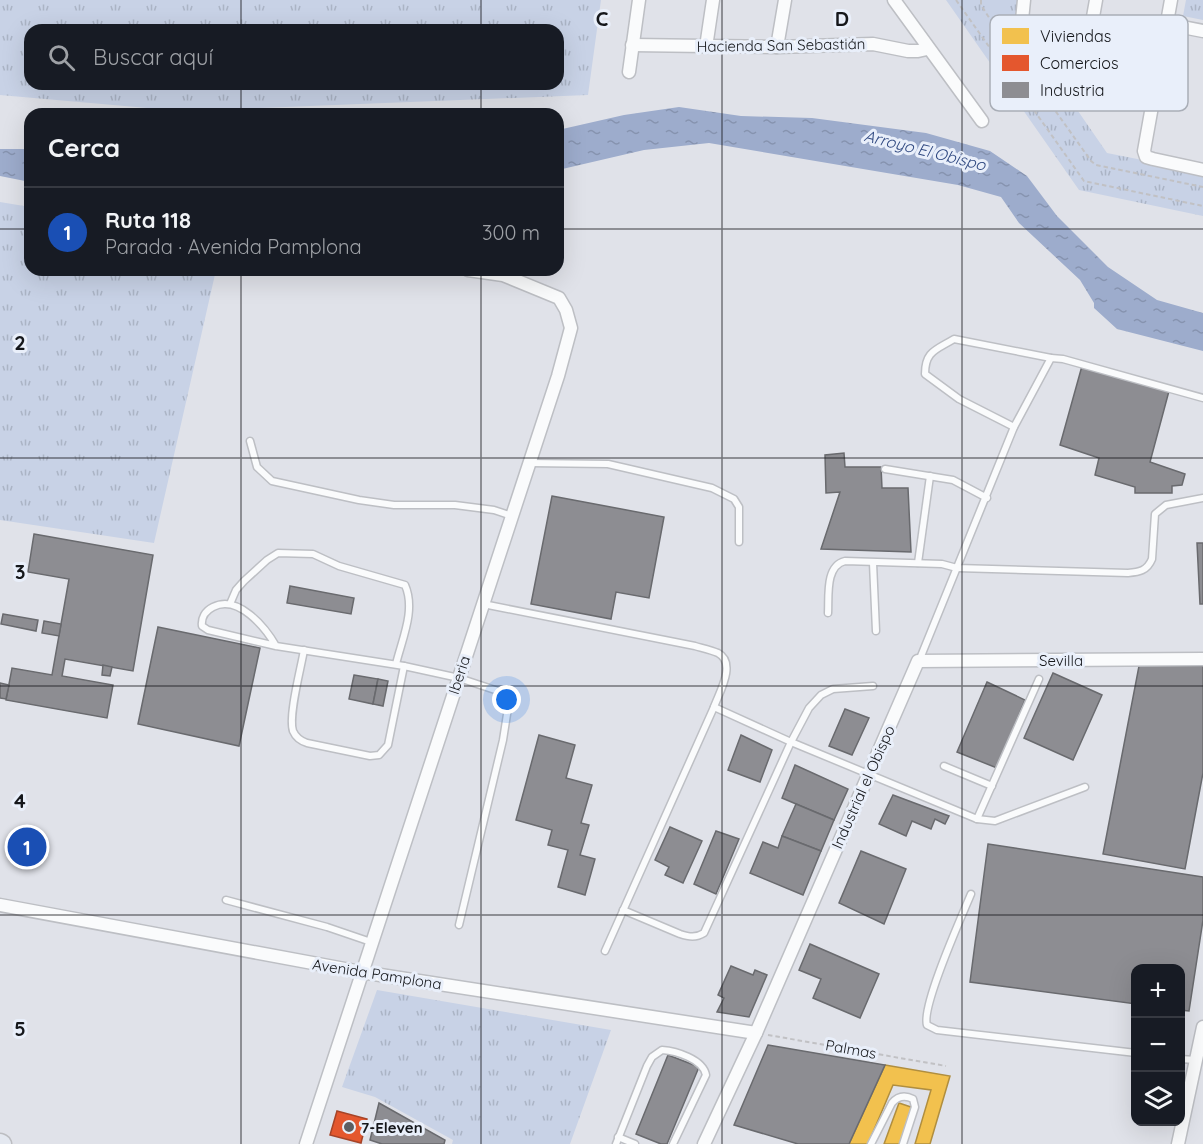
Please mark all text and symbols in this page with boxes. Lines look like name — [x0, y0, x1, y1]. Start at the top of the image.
text: C — [596, 6, 609, 31]
text: D — [835, 6, 849, 31]
legend — [990, 15, 1188, 111]
search box — [24, 24, 564, 90]
text: Viviendas — [1040, 26, 1111, 46]
street label: Hacienda San Sebastián — [696, 34, 866, 56]
icon: search — [45, 41, 78, 74]
text: Buscar aquí — [93, 43, 213, 71]
text: Comercios — [1040, 53, 1118, 73]
text: Industria — [1040, 80, 1105, 100]
water label: Arroyo El Obispo — [862, 125, 989, 175]
text: Cerca — [48, 131, 120, 164]
text: Ruta 118 — [105, 206, 191, 234]
text: 1 — [64, 220, 71, 245]
text: 300 m — [482, 220, 540, 245]
text: Parada · Avenida Pamplona — [105, 234, 362, 259]
text: 2 — [14, 330, 26, 355]
text: 3 — [15, 559, 25, 584]
street label: Sevilla — [1039, 651, 1083, 670]
street label: Iberia — [444, 653, 474, 697]
your location — [492, 685, 521, 714]
street label: Industrial el Obispo — [827, 722, 899, 852]
text: 4 — [14, 788, 26, 813]
pin: 1 — [8, 824, 46, 870]
street label: Avenida Pamplona — [311, 954, 443, 994]
map controls — [1131, 964, 1185, 1126]
button: + — [1131, 964, 1185, 1018]
text: 5 — [14, 1016, 26, 1041]
button: − — [1131, 1018, 1185, 1072]
street label: Palmas — [824, 1035, 878, 1063]
button: layers — [1131, 1072, 1185, 1126]
place label: 7-Eleven — [361, 1118, 423, 1137]
marker: 7-Eleven — [342, 1120, 356, 1134]

